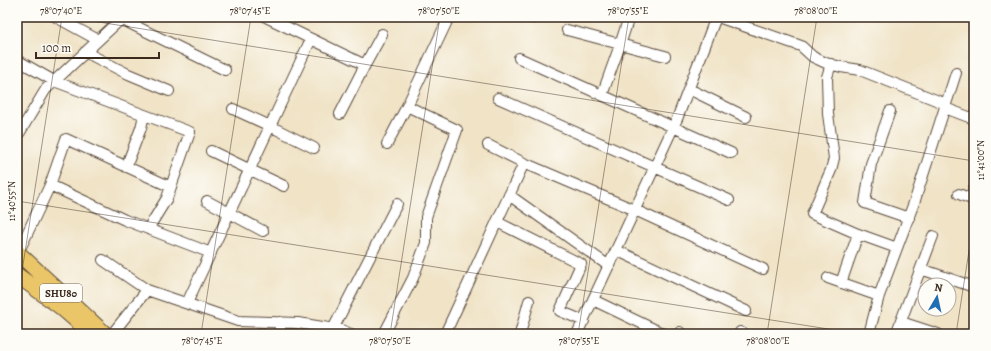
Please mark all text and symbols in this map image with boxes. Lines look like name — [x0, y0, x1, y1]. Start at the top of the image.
text: 78°07'40"E — [40, 4, 82, 17]
text: 78°07'45"E — [229, 4, 271, 17]
text: 78°07'50"E — [418, 4, 460, 17]
text: 78°07'55"E — [608, 4, 649, 17]
text: 78°08'00"E — [794, 4, 838, 17]
scale bar — [36, 34, 159, 60]
text: 100 m — [42, 40, 71, 56]
text: 11°41'00"N — [974, 140, 987, 180]
text: 11°40'55"N — [5, 181, 18, 221]
north arrow — [917, 277, 957, 317]
text: N — [933, 280, 944, 296]
road number: SHU80 — [40, 284, 82, 302]
text: 78°07'45"E — [181, 334, 223, 347]
text: 78°07'50"E — [369, 334, 411, 347]
text: 78°07'55"E — [559, 334, 600, 347]
text: 78°08'00"E — [746, 334, 790, 347]

